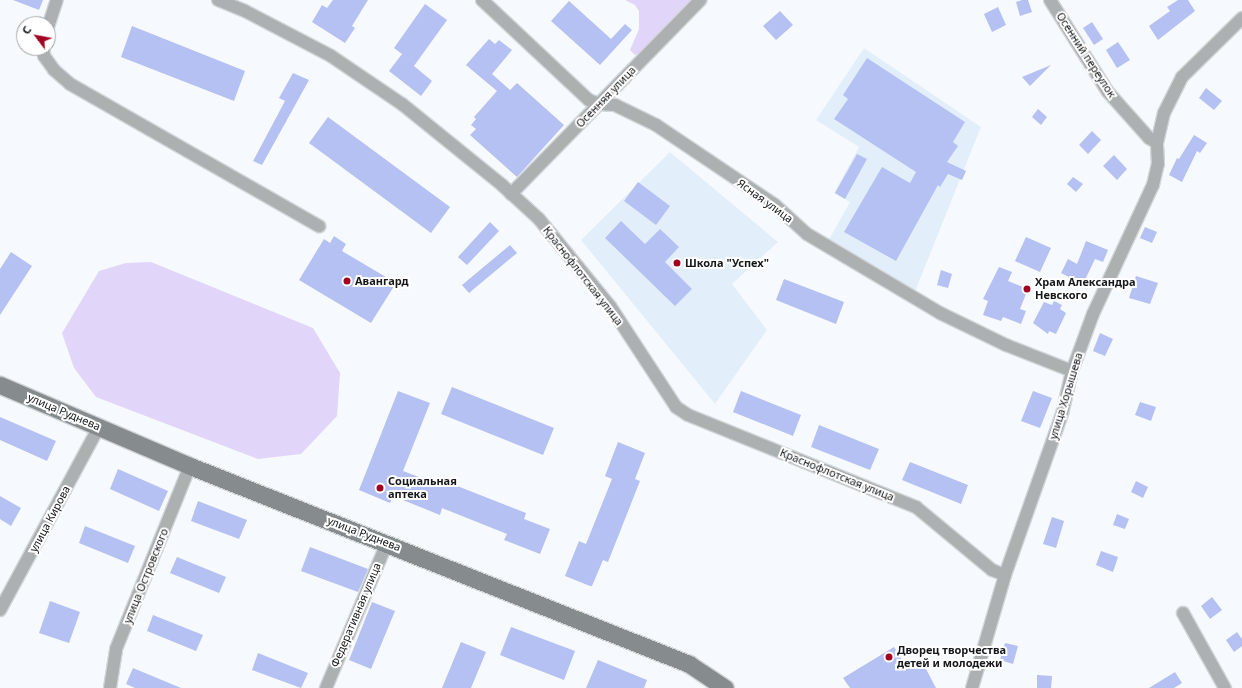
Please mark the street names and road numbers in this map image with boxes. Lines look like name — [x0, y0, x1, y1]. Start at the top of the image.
street label: Осенний переулок — [1054, 10, 1118, 100]
street label: Осенняя улица — [573, 64, 639, 130]
street label: Ясная улица — [735, 176, 795, 226]
street label: Краснофлотская улица — [540, 224, 626, 328]
street label: улица Хорышева — [1047, 351, 1085, 441]
street label: улица Руднева — [26, 391, 102, 433]
street label: Краснофлотская улица — [778, 446, 896, 504]
street label: улица Кирова — [27, 484, 73, 554]
street label: улица Руднева — [325, 514, 403, 554]
street label: улица Островского — [121, 527, 171, 625]
street label: Федеративная улица — [328, 561, 384, 669]

